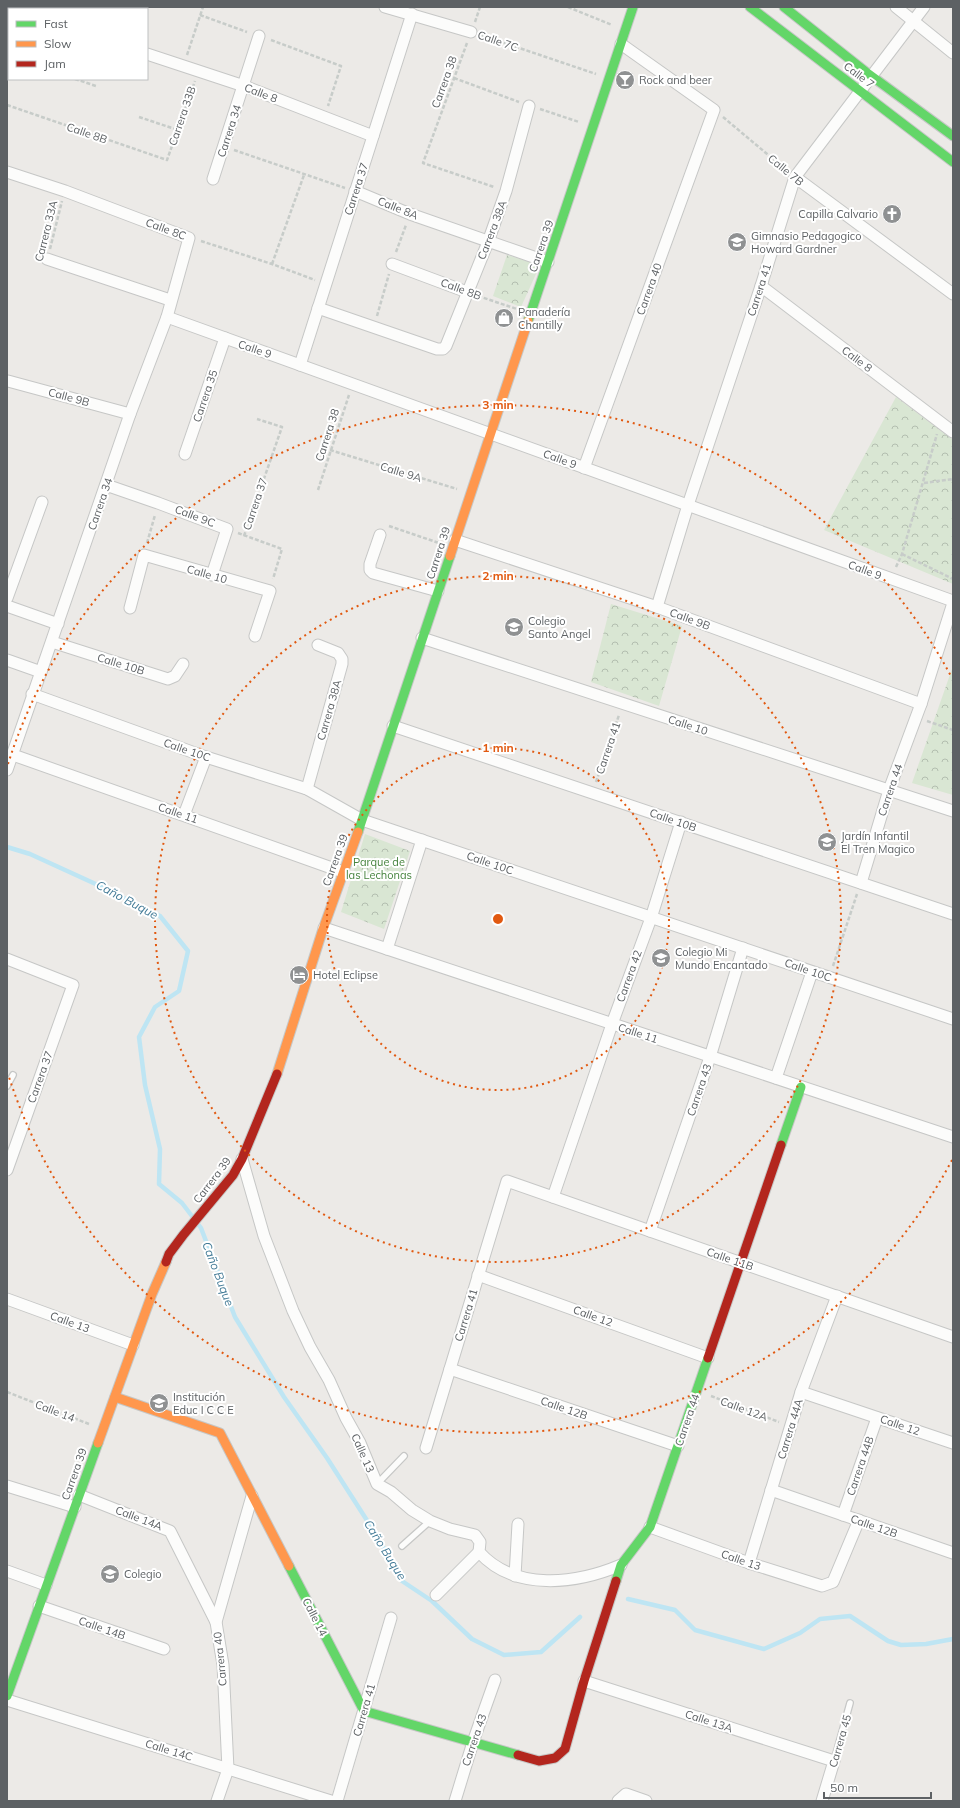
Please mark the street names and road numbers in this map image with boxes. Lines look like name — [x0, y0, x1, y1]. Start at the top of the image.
street label: Calle 7C — [476, 28, 520, 54]
street label: Carrera 38 — [428, 54, 460, 110]
street label: Calle 7 — [841, 59, 877, 91]
street label: Calle 8 — [242, 80, 280, 106]
street label: Carrera 33B — [165, 84, 199, 148]
street label: Carrera 34 — [214, 103, 244, 159]
street label: Calle 8B — [65, 120, 109, 146]
street label: Calle 7B — [765, 151, 807, 189]
street label: Carrera 37 — [341, 161, 371, 217]
street label: Calle 8A — [376, 194, 420, 222]
street label: Carrera 38A — [474, 198, 510, 262]
street label: Carrera 33A — [32, 199, 60, 263]
street label: Calle 8C — [144, 215, 188, 243]
street label: Carrera 39 — [526, 218, 556, 274]
street label: Carrera 40 — [633, 261, 665, 317]
street label: Carrera 41 — [744, 262, 774, 318]
street label: Calle 8B — [439, 275, 483, 303]
street label: Calle 9 — [236, 337, 274, 361]
street label: Calle 8 — [839, 343, 875, 375]
street label: Carrera 35 — [190, 368, 221, 424]
street label: Calle 9B — [47, 385, 91, 409]
street label: Carrera 38 — [312, 407, 342, 463]
street label: Calle 9 — [541, 446, 579, 472]
street label: Calle 9A — [379, 459, 423, 485]
street label: Carrera 34 — [85, 476, 116, 532]
street label: Carrera 37 — [240, 476, 270, 532]
street label: Calle 9C — [173, 502, 217, 530]
street label: Carrera 39 — [423, 525, 453, 581]
street label: Calle 9 — [846, 557, 884, 583]
street label: Calle 10 — [185, 562, 229, 587]
street label: Calle 9B — [668, 605, 712, 633]
street label: Calle 10B — [96, 650, 146, 678]
street label: Carrera 38A — [314, 678, 344, 742]
street label: Calle 10 — [666, 712, 710, 738]
street label: Carrera 41 — [593, 720, 623, 776]
street label: Calle 10C — [162, 735, 212, 765]
street label: Carrera 44 — [875, 762, 906, 818]
street label: Calle 11 — [156, 800, 200, 826]
street label: Calle 10B — [648, 805, 698, 835]
street label: Carrera 39 — [319, 832, 351, 888]
street label: Calle 10C — [465, 848, 515, 878]
street label: Carrera 42 — [613, 948, 645, 1004]
street label: Calle 10C — [783, 955, 833, 985]
street label: Calle 11 — [616, 1020, 660, 1046]
street label: Carrera 37 — [24, 1049, 56, 1105]
street label: Carrera 43 — [684, 1062, 714, 1118]
street label: Carrera 39 — [190, 1154, 234, 1206]
street label: Calle 11B — [705, 1244, 755, 1274]
street label: Carrera 41 — [451, 1287, 481, 1343]
street label: Calle 12 — [571, 1302, 615, 1330]
street label: Calle 13 — [48, 1308, 92, 1336]
street label: Carrera 44 — [672, 1392, 703, 1448]
street label: Calle 12B — [539, 1393, 589, 1423]
street label: Calle 12A — [718, 1394, 770, 1424]
street label: Calle 14 — [33, 1397, 77, 1425]
street label: Carrera 44A — [774, 1397, 806, 1461]
street label: Calle 12 — [878, 1412, 922, 1438]
street label: Calle 13 — [348, 1431, 378, 1475]
street label: Carrera 44B — [843, 1434, 877, 1498]
street label: Carrera 39 — [58, 1446, 90, 1502]
street label: Calle 14A — [113, 1503, 165, 1533]
street label: Calle 12B — [849, 1511, 899, 1541]
street label: Calle 13 — [719, 1547, 763, 1573]
street label: Calle 14 — [299, 1595, 331, 1639]
street label: Calle 14B — [77, 1613, 127, 1643]
street label: Carrera 40 — [210, 1631, 230, 1687]
street label: Carrera 41 — [350, 1682, 378, 1738]
street label: Calle 13A — [683, 1707, 735, 1735]
street label: Carrera 43 — [459, 1712, 489, 1768]
street label: Carrera 45 — [826, 1713, 854, 1769]
street label: Calle 14C — [144, 1736, 194, 1764]

